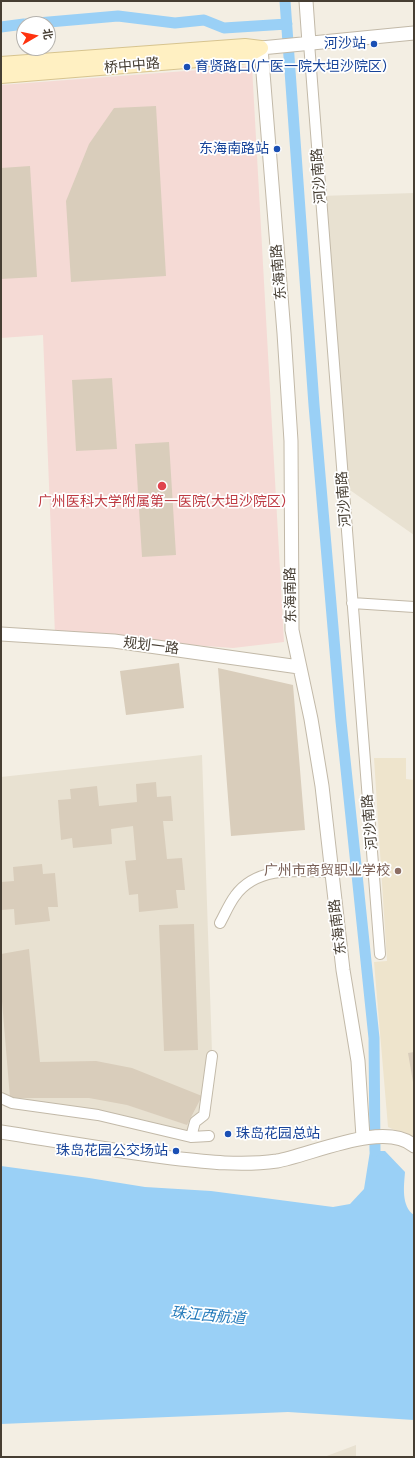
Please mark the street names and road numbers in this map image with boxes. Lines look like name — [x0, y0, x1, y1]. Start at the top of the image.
street label: 桥中中路 — [103, 55, 161, 77]
street label: 河沙南路 — [309, 147, 329, 205]
street label: 东海南路 — [268, 243, 290, 301]
street label: 河沙南路 — [334, 470, 354, 528]
street label: 东海南路 — [282, 567, 300, 623]
street label: 规划一路 — [122, 634, 180, 658]
street label: 河沙南路 — [359, 793, 381, 851]
street label: 东海南路 — [326, 898, 350, 956]

